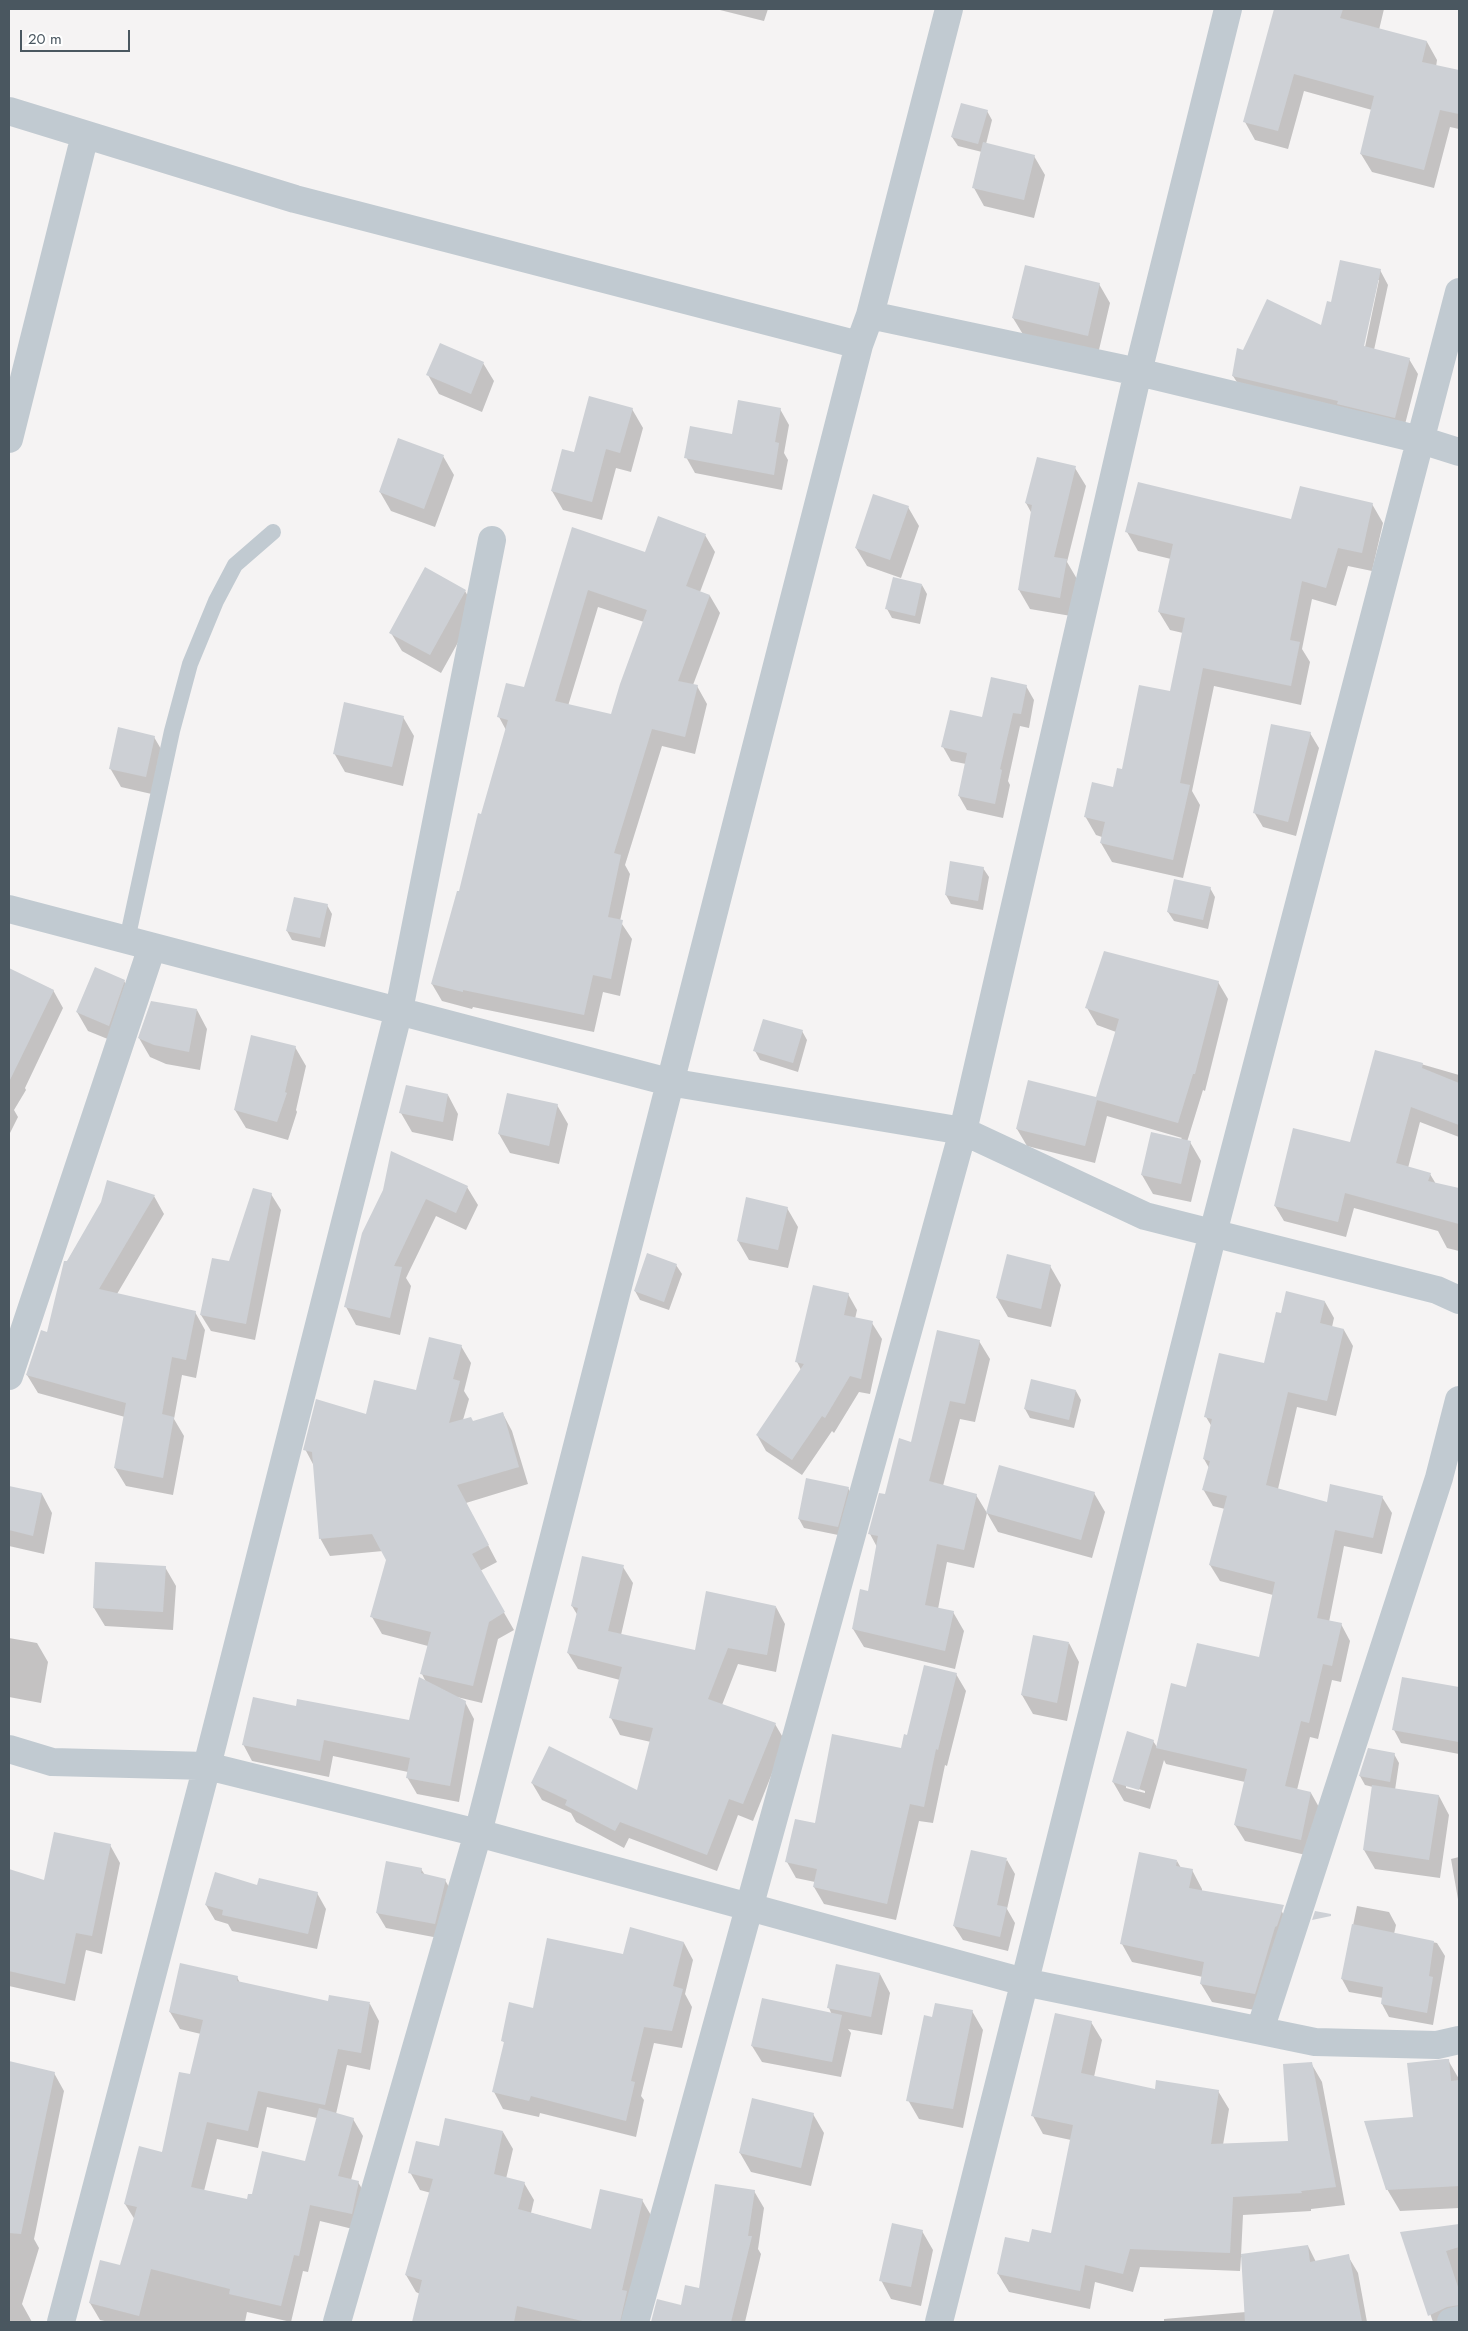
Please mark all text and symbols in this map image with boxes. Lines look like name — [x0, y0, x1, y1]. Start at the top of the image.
scale bar — [22, 20, 132, 52]
text: 20 m — [28, 28, 62, 50]

